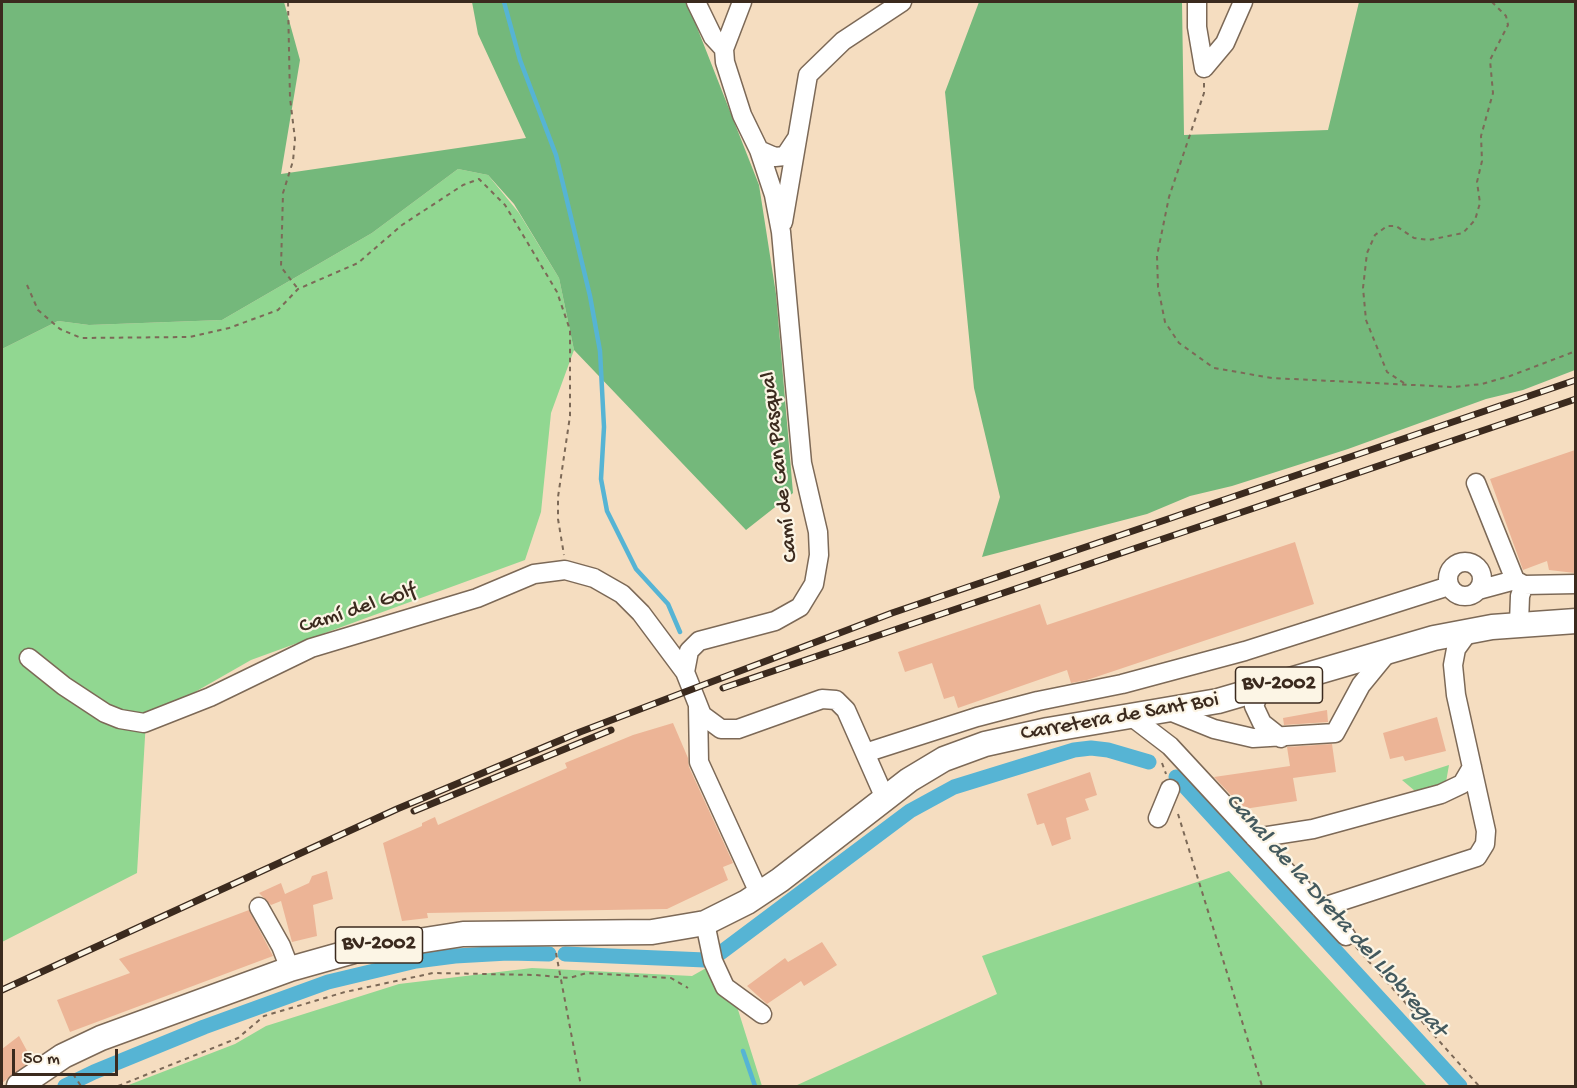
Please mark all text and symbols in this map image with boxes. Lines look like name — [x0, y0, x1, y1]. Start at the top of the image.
street label: Camí de Can Pasqual — [756, 370, 806, 564]
street label: Camí del Golf — [296, 579, 420, 641]
road number: BV-2002 — [1236, 667, 1322, 703]
street label: Carretera de Sant Boi — [1019, 688, 1221, 748]
water label: Canal de la Dreta del Llobregat — [1218, 788, 1452, 1044]
road number: BV-2002 — [336, 927, 422, 963]
scale bar — [15, 1037, 122, 1075]
text: 50 m — [23, 1049, 60, 1070]

